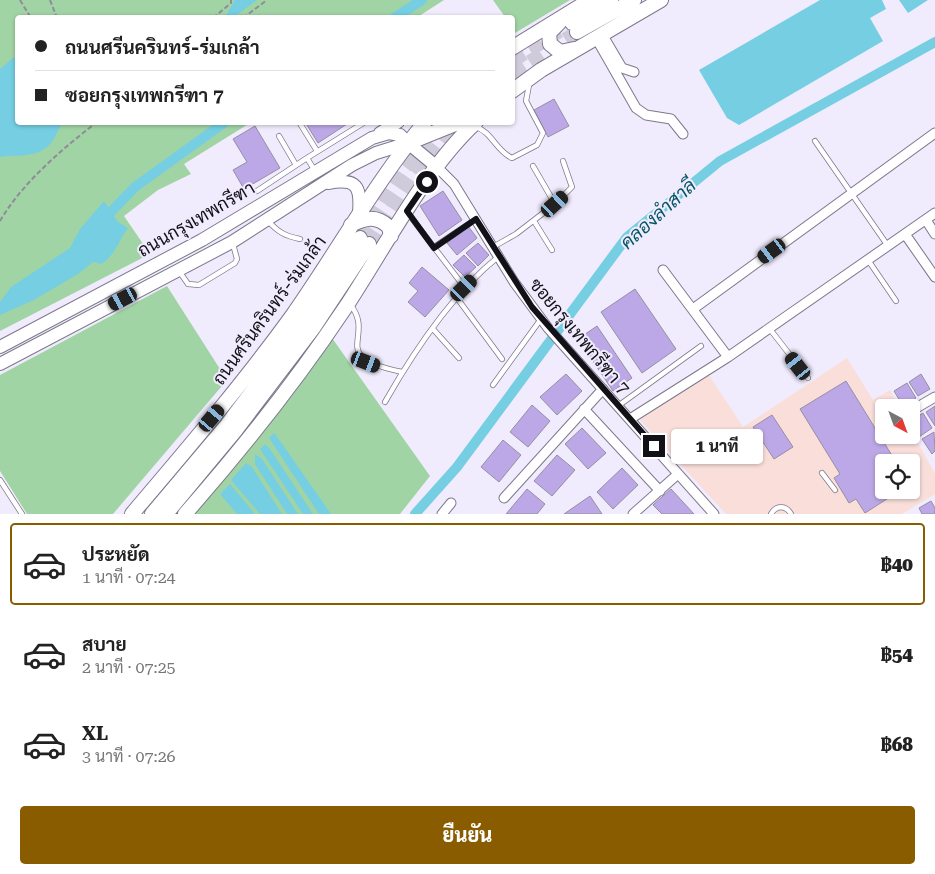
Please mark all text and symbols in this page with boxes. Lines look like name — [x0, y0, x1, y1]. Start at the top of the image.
text: ถนนศรีนครินทร์-ร่มเกล้า — [65, 36, 260, 59]
text: ซอยกรุงเทพกรีฑา 7 — [65, 84, 224, 107]
route start — [416, 171, 438, 193]
water label: คลองลำสาลี — [615, 173, 701, 254]
street label: ถนนกรุงเทพกรีฑา — [133, 175, 259, 263]
car — [538, 188, 571, 220]
street label: ถนนศรีนครินทร์-ร่มเกล้า — [206, 230, 330, 388]
car — [755, 236, 788, 266]
car — [448, 272, 479, 304]
street label: ซอยกรุงเทพกรีฑา 7 — [524, 273, 636, 399]
car — [106, 285, 139, 313]
car — [349, 350, 382, 374]
car — [782, 350, 813, 382]
north arrow — [875, 399, 920, 444]
map controls — [875, 399, 920, 499]
car — [196, 402, 227, 434]
callout: 1 นาที — [672, 428, 764, 464]
route end — [643, 435, 665, 457]
text: 1 นาที — [696, 437, 738, 456]
button: locate — [875, 454, 920, 499]
icon: car — [22, 542, 67, 587]
text: ประหยัด — [82, 543, 150, 566]
text: ฿40 — [881, 553, 913, 576]
text: 1 นาที · 07:24 — [82, 568, 176, 587]
icon: car — [22, 632, 67, 677]
text: สบาย — [82, 633, 127, 656]
text: ฿54 — [881, 643, 913, 666]
text: 2 นาที · 07:25 — [82, 658, 176, 677]
icon: car — [22, 722, 67, 767]
text: XL — [82, 722, 108, 745]
text: ฿68 — [881, 733, 913, 756]
text: 3 นาที · 07:26 — [82, 747, 176, 766]
button: ยืนยัน — [20, 806, 915, 864]

